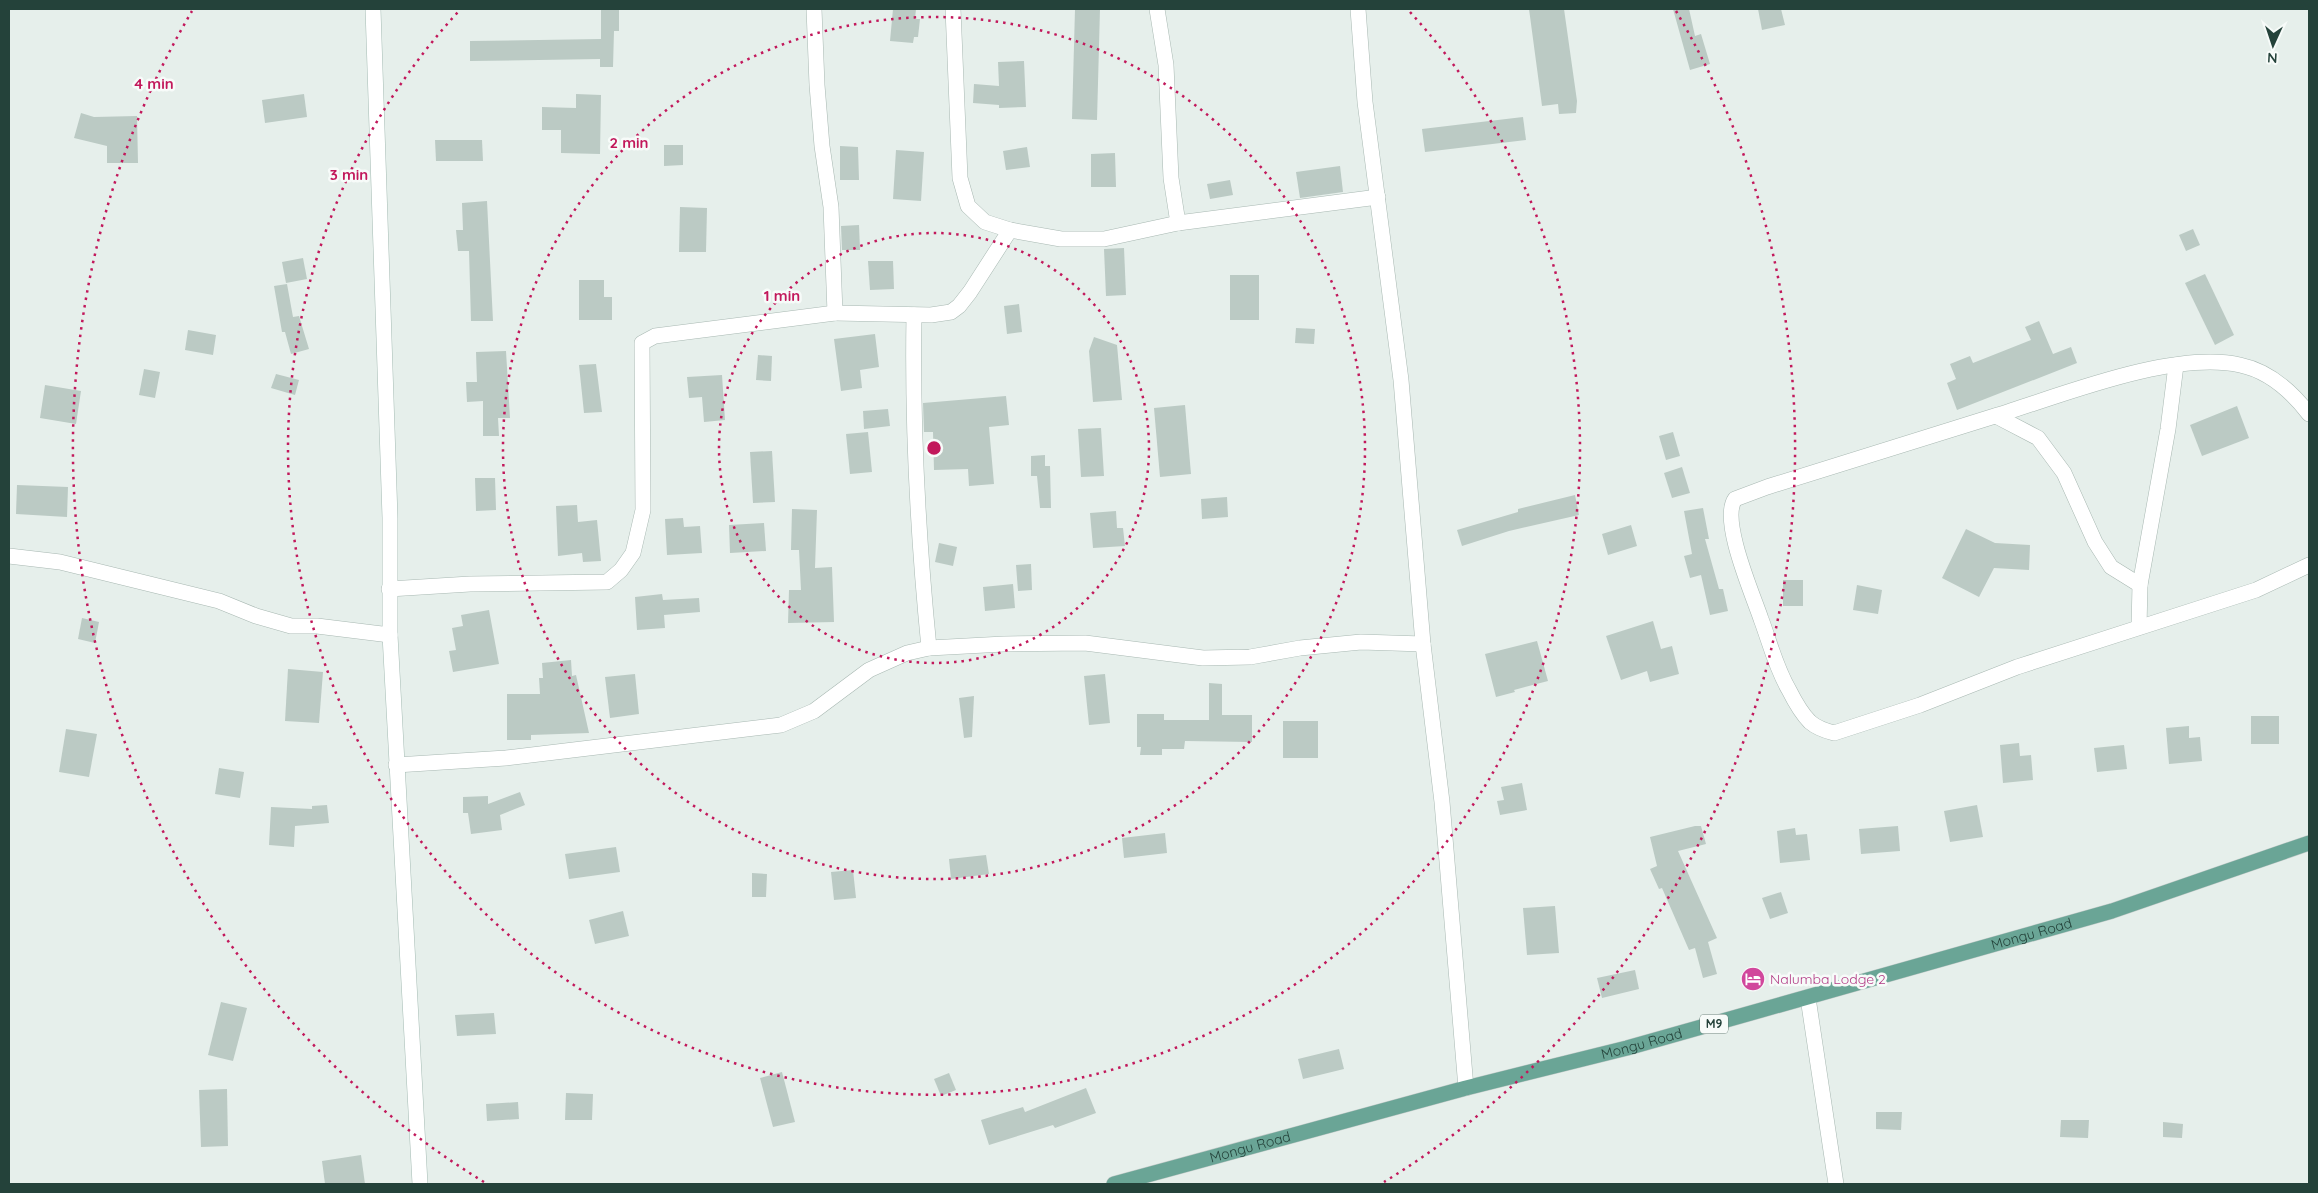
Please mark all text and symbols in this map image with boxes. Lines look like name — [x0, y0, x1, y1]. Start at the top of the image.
north arrow — [2248, 20, 2298, 70]
text: N — [2267, 49, 2278, 67]
text: 4 min — [134, 74, 174, 93]
text: 2 min — [609, 133, 649, 152]
text: 3 min — [330, 165, 368, 184]
text: 1 min — [764, 286, 800, 305]
centre of rings — [925, 439, 943, 457]
street label: Mongu Road — [1989, 914, 2074, 954]
hotel icon: Nalumba Lodge 2 — [1740, 966, 1766, 992]
place label: Nalumba Lodge 2 — [1770, 970, 1886, 988]
road number: M9 — [1700, 1014, 1728, 1034]
street label: Mongu Road — [1599, 1024, 1684, 1063]
street label: Mongu Road — [1207, 1127, 1293, 1167]

